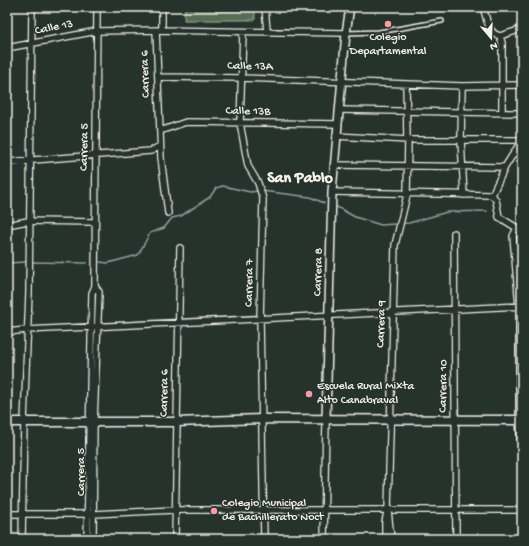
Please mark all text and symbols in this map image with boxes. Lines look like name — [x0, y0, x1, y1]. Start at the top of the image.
street label: Calle 13 — [34, 17, 74, 39]
north arrow — [471, 18, 511, 58]
marker: Colegio Departamental — [383, 19, 393, 29]
place label: Colegio Departamental — [348, 31, 427, 59]
text: N — [488, 39, 499, 52]
street label: Carrera 6 — [138, 49, 154, 98]
street label: Calle 13A — [227, 60, 274, 74]
street label: Calle 13B — [226, 105, 271, 119]
street label: Carrera 5 — [78, 123, 92, 171]
district label: San Pablo — [267, 170, 334, 189]
street label: Carrera 8 — [311, 247, 327, 296]
street label: Carrera 7 — [243, 258, 257, 307]
street label: Carrera 9 — [374, 300, 390, 348]
street label: Carrera 10 — [437, 359, 451, 413]
street label: Carrera 6 — [158, 368, 172, 417]
place label: Escuela Rural Mixta Alto Canabraval — [317, 380, 414, 408]
marker: Escuela Rural Mixta Alto Canabraval — [304, 389, 314, 399]
street label: Carrera 5 — [75, 448, 89, 496]
place label: Colegio Municipal de Bachillerato Noct — [222, 497, 324, 525]
marker: Colegio Municipal de Bachillerato Noct — [209, 506, 219, 516]

